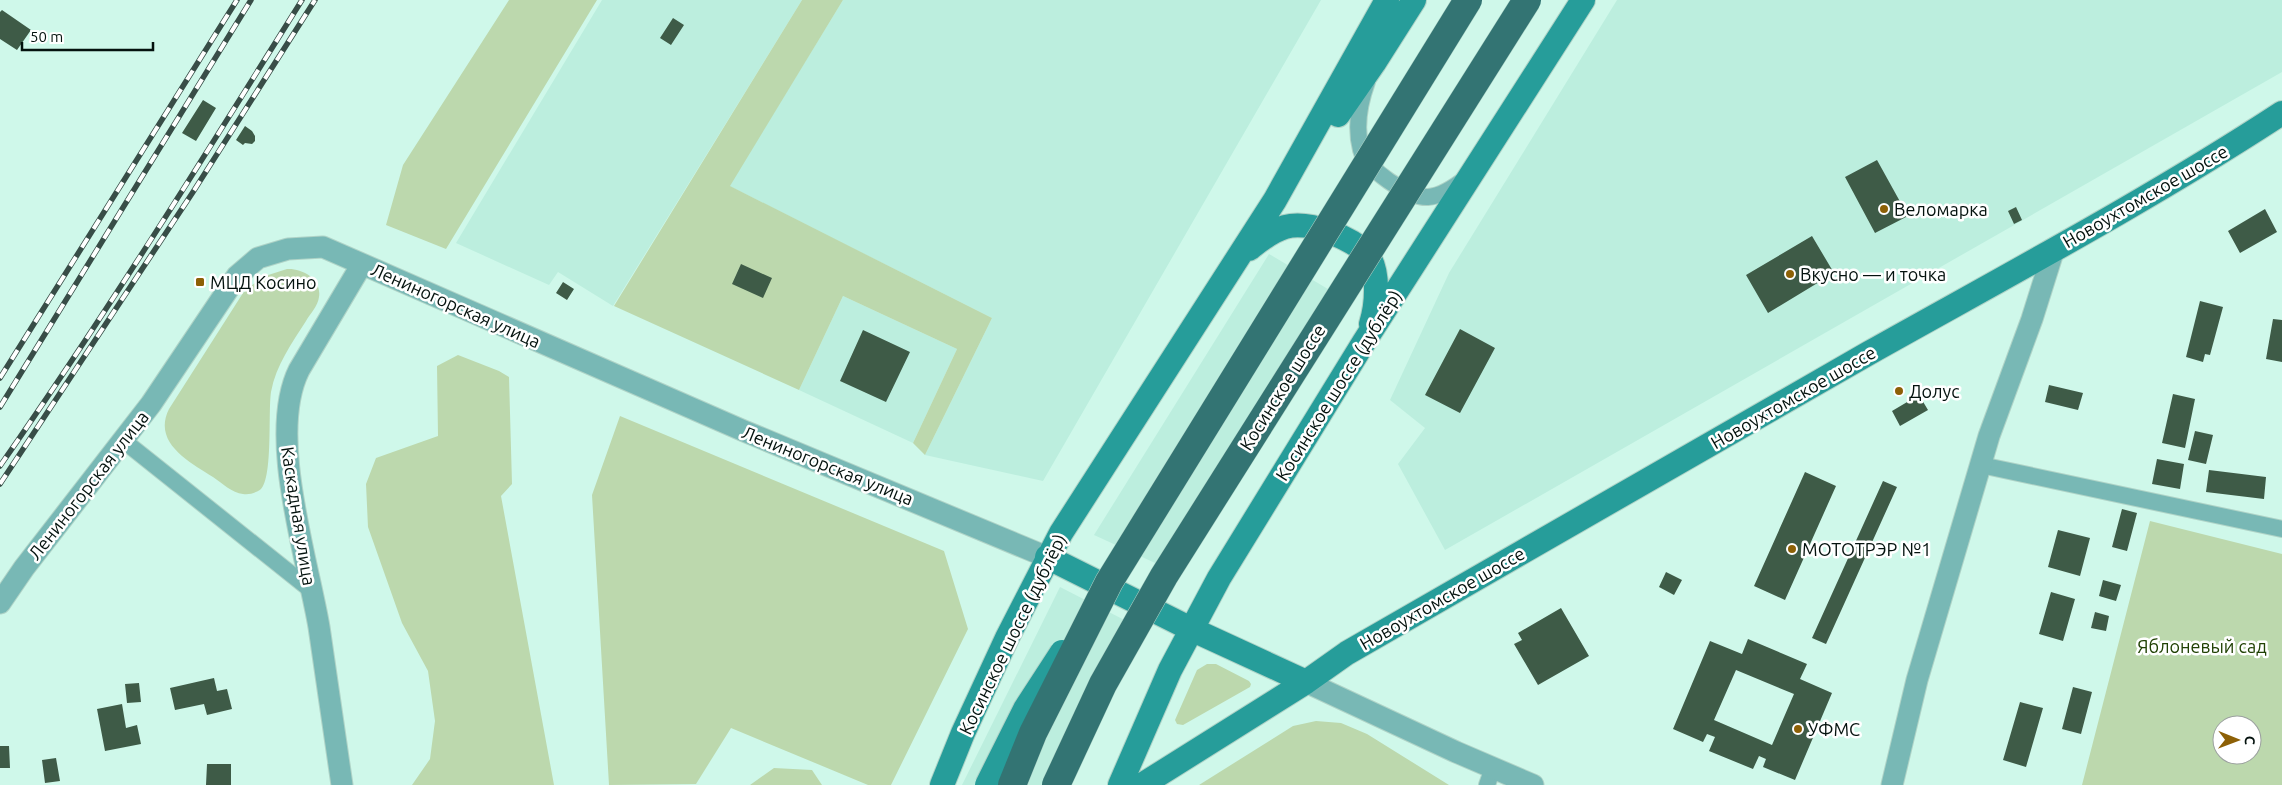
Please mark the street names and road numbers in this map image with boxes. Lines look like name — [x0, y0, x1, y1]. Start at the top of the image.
street label: Новоухтомское шоссе — [2059, 141, 2231, 251]
street label: Лениногорская улица — [368, 259, 544, 351]
street label: Косинское шоссе (дублёр) — [1270, 286, 1406, 484]
street label: Косинское шоссе — [1235, 320, 1329, 454]
street label: Новоухтомское шоссе — [1707, 342, 1879, 452]
street label: Лениногорская улица — [24, 407, 152, 563]
street label: Лениногорская улица — [739, 421, 917, 509]
street label: Каскадная улица — [278, 445, 320, 587]
street label: Косинское шоссе (дублёр) — [955, 530, 1070, 738]
street label: Новоухтомское шоссе — [1356, 543, 1528, 653]

